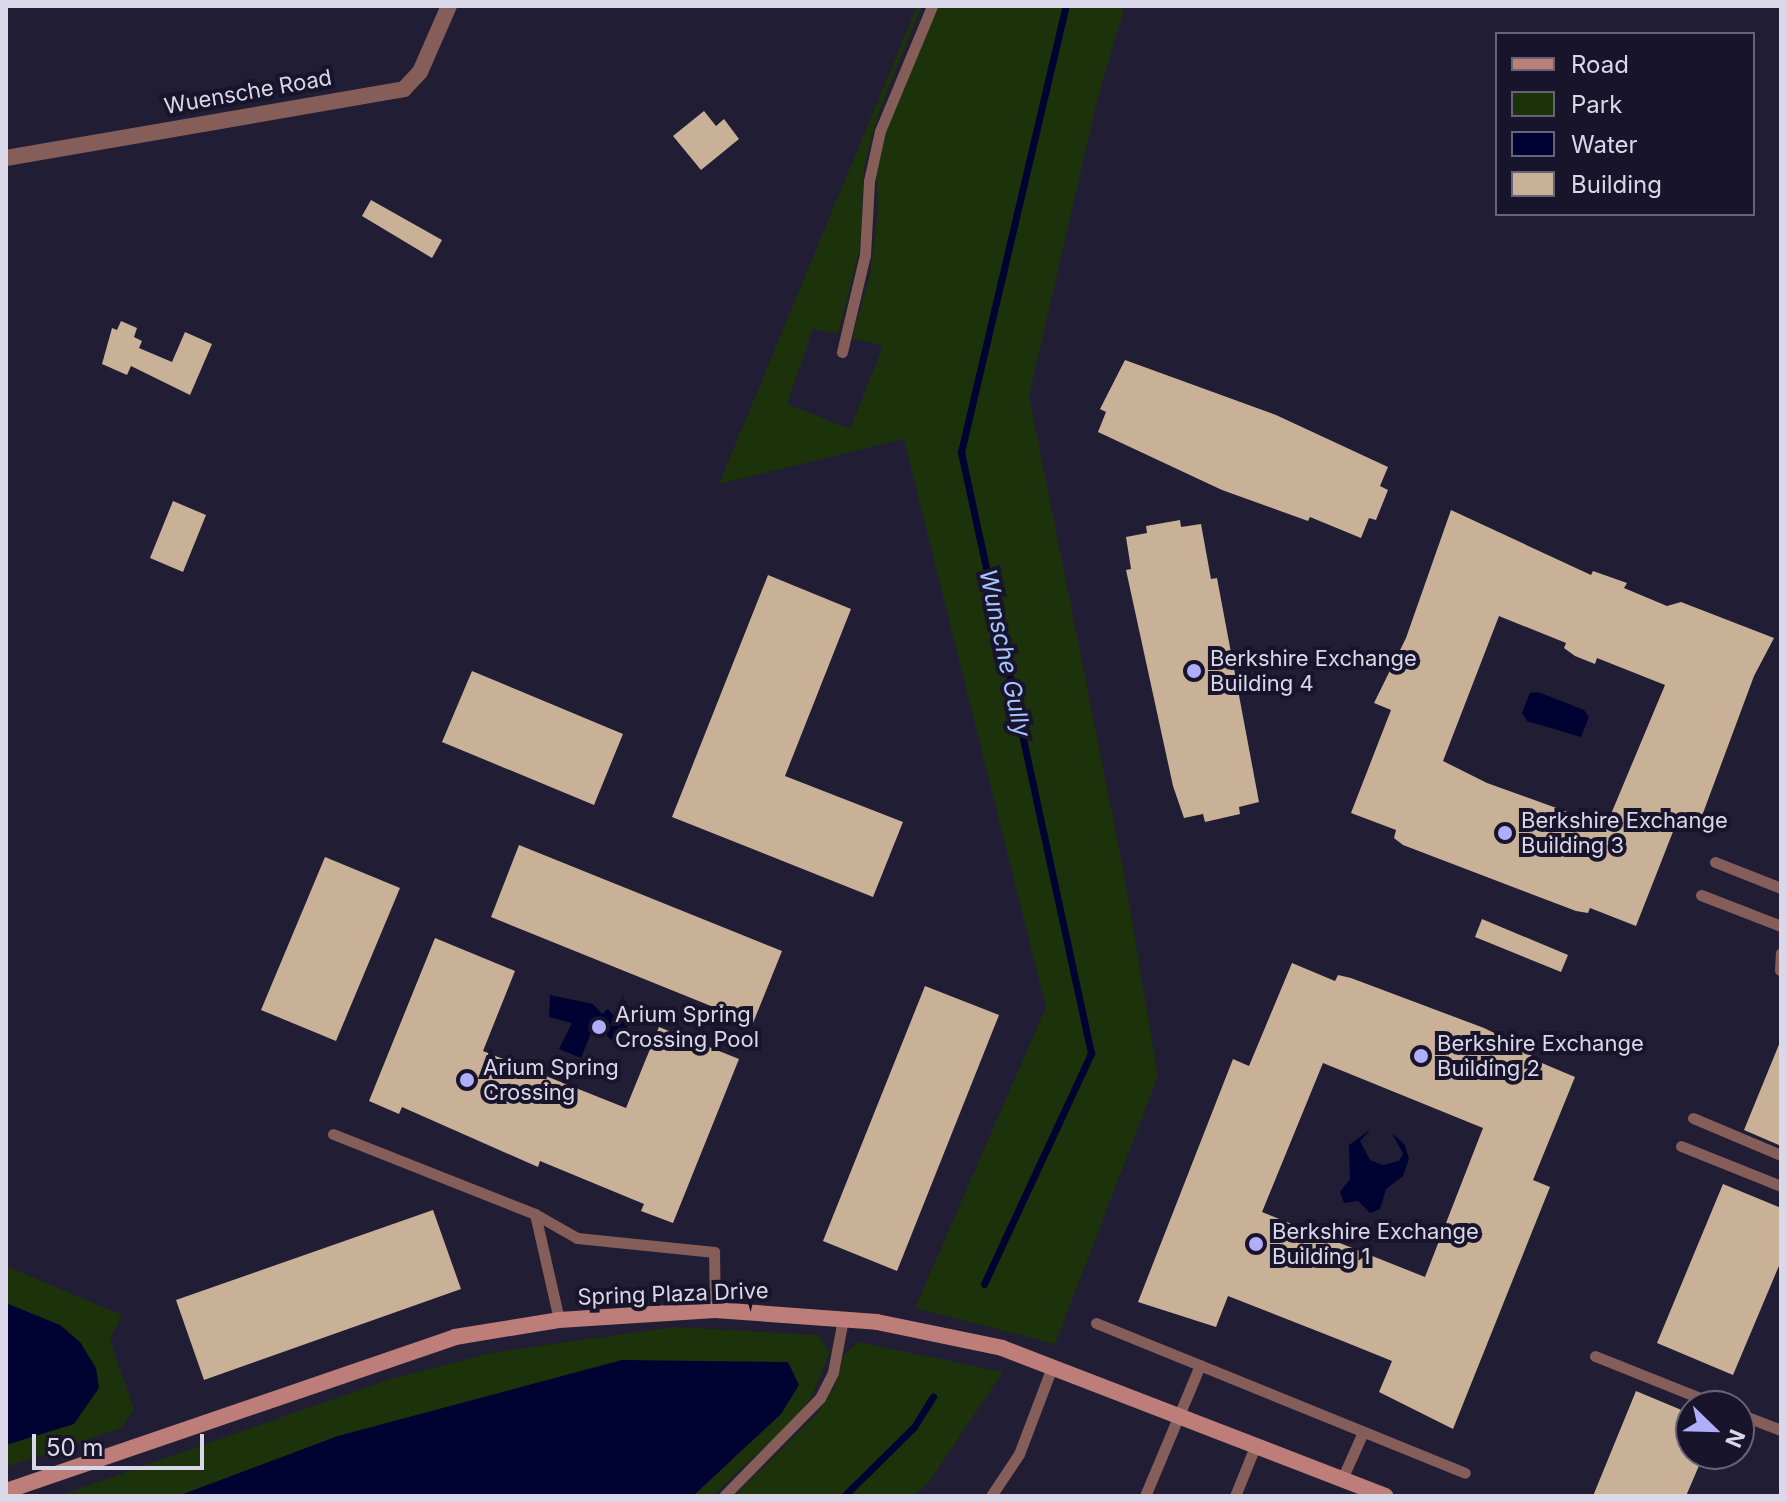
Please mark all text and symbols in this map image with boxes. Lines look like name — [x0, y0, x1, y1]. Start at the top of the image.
legend — [1495, 32, 1755, 216]
text: Road — [1571, 50, 1629, 79]
street label: Wuensche Road — [162, 64, 334, 120]
text: Park — [1571, 90, 1622, 119]
text: Water — [1571, 130, 1638, 159]
text: Building — [1571, 170, 1662, 199]
water label: Wunsche Gully — [973, 567, 1037, 739]
place label: Berkshire Exchange Building 4 — [1210, 645, 1417, 696]
marker: Berkshire Exchange Building 4 — [1185, 662, 1203, 680]
place label: Berkshire Exchange Building 3 — [1521, 807, 1728, 858]
marker: Berkshire Exchange Building 3 — [1496, 824, 1514, 842]
place label: Arium Spring Crossing Pool — [615, 1001, 759, 1052]
marker: Arium Spring Crossing Pool — [590, 1018, 608, 1036]
place label: Berkshire Exchange Building 2 — [1437, 1030, 1644, 1082]
marker: Berkshire Exchange Building 2 — [1412, 1047, 1430, 1065]
place label: Arium Spring Crossing — [483, 1054, 619, 1106]
marker: Arium Spring Crossing — [458, 1071, 476, 1089]
place label: Berkshire Exchange Building 1 — [1272, 1218, 1479, 1270]
marker: Berkshire Exchange Building 1 — [1247, 1235, 1265, 1253]
street label: Spring Plaza Drive — [577, 1277, 769, 1311]
north arrow — [1675, 1390, 1755, 1470]
scale bar — [36, 1418, 208, 1468]
text: N — [1720, 1426, 1750, 1451]
text: 50 m — [46, 1433, 104, 1462]

